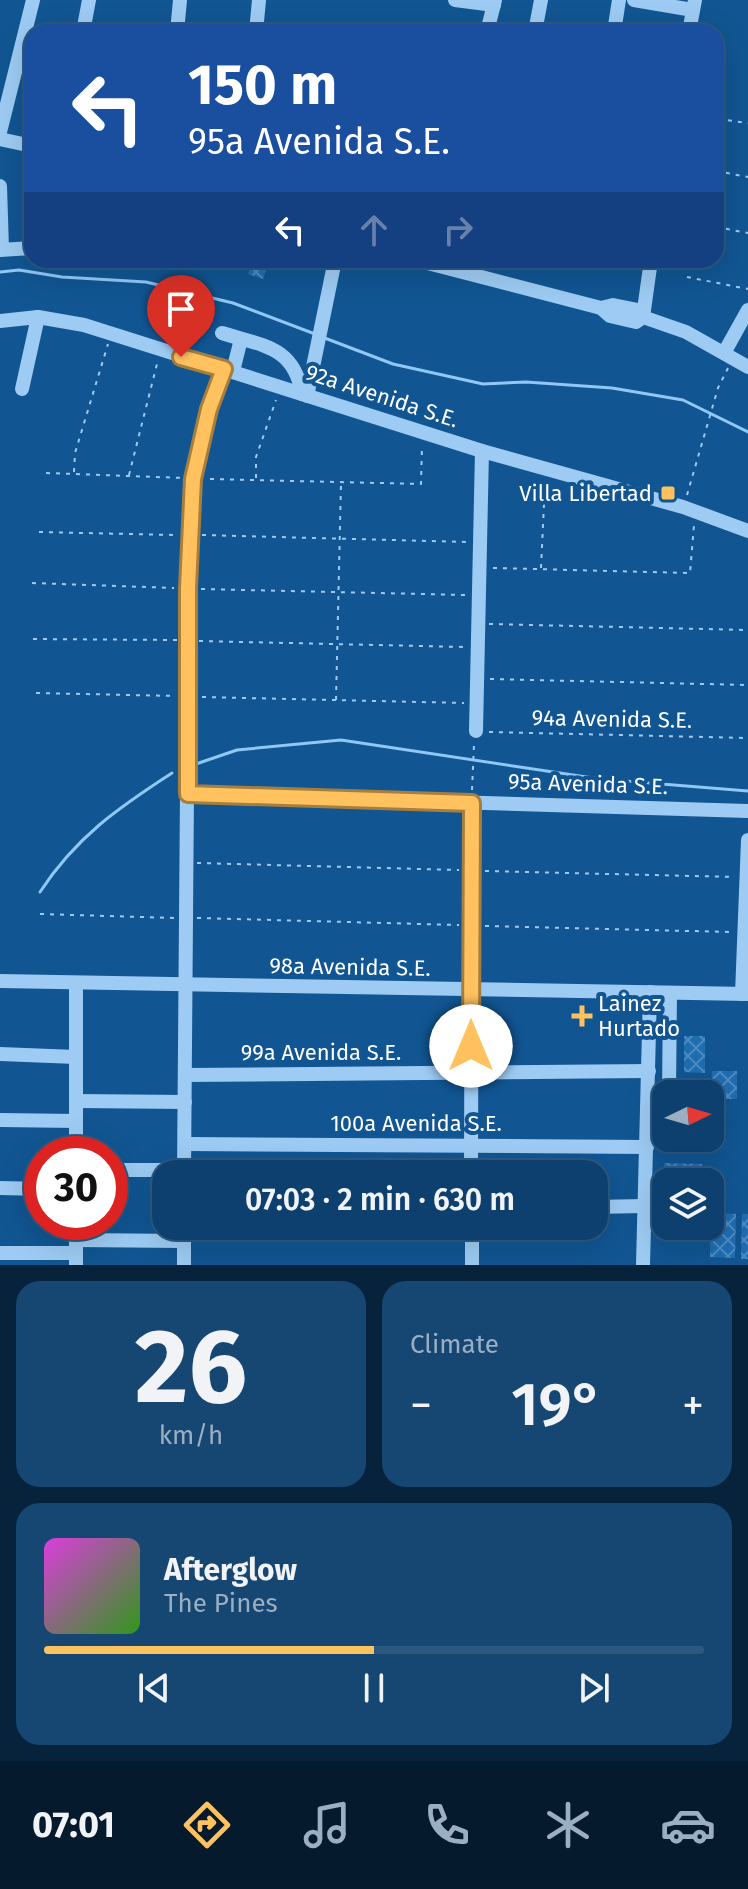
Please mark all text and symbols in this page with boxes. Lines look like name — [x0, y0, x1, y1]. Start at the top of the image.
text: 150 m — [188, 52, 337, 119]
icon: left — [56, 56, 160, 160]
text: 95a Avenida S.E. — [188, 120, 450, 164]
icon: left — [268, 208, 312, 252]
icon: ahead — [352, 208, 396, 252]
icon: right — [436, 208, 480, 252]
pin — [147, 275, 215, 357]
icon: arrive — [159, 287, 203, 331]
street label: 92a Avenida S.E. — [302, 359, 462, 433]
place label: Villa Libertad — [519, 480, 652, 507]
marker: Villa Libertad — [659, 484, 677, 502]
street label: 94a Avenida S.E. — [532, 704, 692, 734]
street label: 95a Avenida S.E. — [508, 768, 668, 800]
street label: 98a Avenida S.E. — [269, 952, 431, 982]
place label: Lainez Hurtado — [598, 990, 680, 1042]
position arrow — [429, 1004, 513, 1088]
marker: Lainez Hurtado — [573, 1007, 591, 1025]
street label: 99a Avenida S.E. — [241, 1039, 401, 1066]
north arrow — [652, 1080, 724, 1152]
map controls — [652, 1080, 724, 1240]
street label: 100a Avenida S.E. — [330, 1110, 502, 1137]
speed limit sign: 30 — [24, 1136, 128, 1240]
button: layers — [652, 1168, 724, 1240]
text: 07:03 · 2 min · 630 m — [245, 1182, 515, 1218]
text: 26 — [135, 1305, 247, 1430]
text: Climate — [410, 1329, 499, 1360]
text: 19° — [511, 1369, 603, 1441]
text: − — [410, 1379, 432, 1432]
text: + — [682, 1379, 704, 1432]
text: km/h — [159, 1420, 223, 1451]
text: Afterglow — [164, 1552, 297, 1588]
text: The Pines — [164, 1588, 278, 1619]
icon: previous — [132, 1666, 176, 1710]
icon: pause — [352, 1666, 396, 1710]
icon: next — [572, 1666, 616, 1710]
icon: directions — [179, 1797, 235, 1853]
icon: music — [299, 1797, 355, 1853]
icon: phone — [419, 1797, 475, 1853]
icon: climate — [540, 1797, 596, 1853]
icon: car — [660, 1797, 716, 1853]
text: 07:01 — [32, 1803, 115, 1847]

